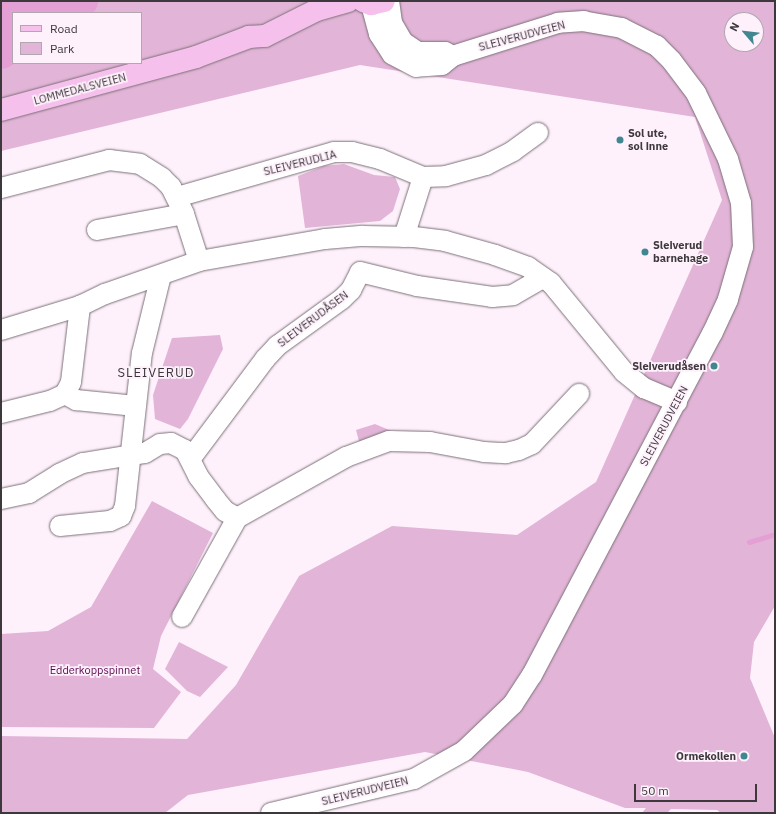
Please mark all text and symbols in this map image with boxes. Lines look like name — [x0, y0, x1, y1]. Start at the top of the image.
legend — [12, 12, 142, 64]
north arrow — [724, 12, 764, 52]
street label: SLEIVERUDVEIEN — [477, 18, 567, 54]
text: N — [726, 20, 742, 34]
text: Road — [50, 21, 78, 36]
text: Park — [50, 41, 74, 56]
street label: LOMMEDALSVEIEN — [32, 70, 128, 108]
place label: Sol ute, sol inne — [628, 127, 668, 153]
marker: Sol ute, sol inne — [615, 135, 625, 145]
street label: SLEIVERUDLIA — [262, 148, 338, 178]
place label: Sleiverud barnehage — [653, 239, 708, 265]
marker: Sleiverud barnehage — [640, 247, 650, 257]
street label: SLEIVERUDÅSEN — [275, 288, 351, 350]
place label: Sleiverudåsen — [632, 359, 706, 373]
marker: Sleiverudåsen — [709, 361, 719, 371]
district label: SLEIVERUD — [117, 365, 195, 381]
street label: SLEIVERUDVEIEN — [637, 384, 691, 468]
park label: Edderkoppspinnet — [50, 663, 140, 677]
place label: Ormekollen — [676, 749, 736, 763]
marker: Ormekollen — [739, 751, 749, 761]
street label: SLEIVERUDVEIEN — [320, 774, 410, 808]
scale bar — [636, 776, 759, 802]
text: 50 m — [641, 783, 669, 798]

